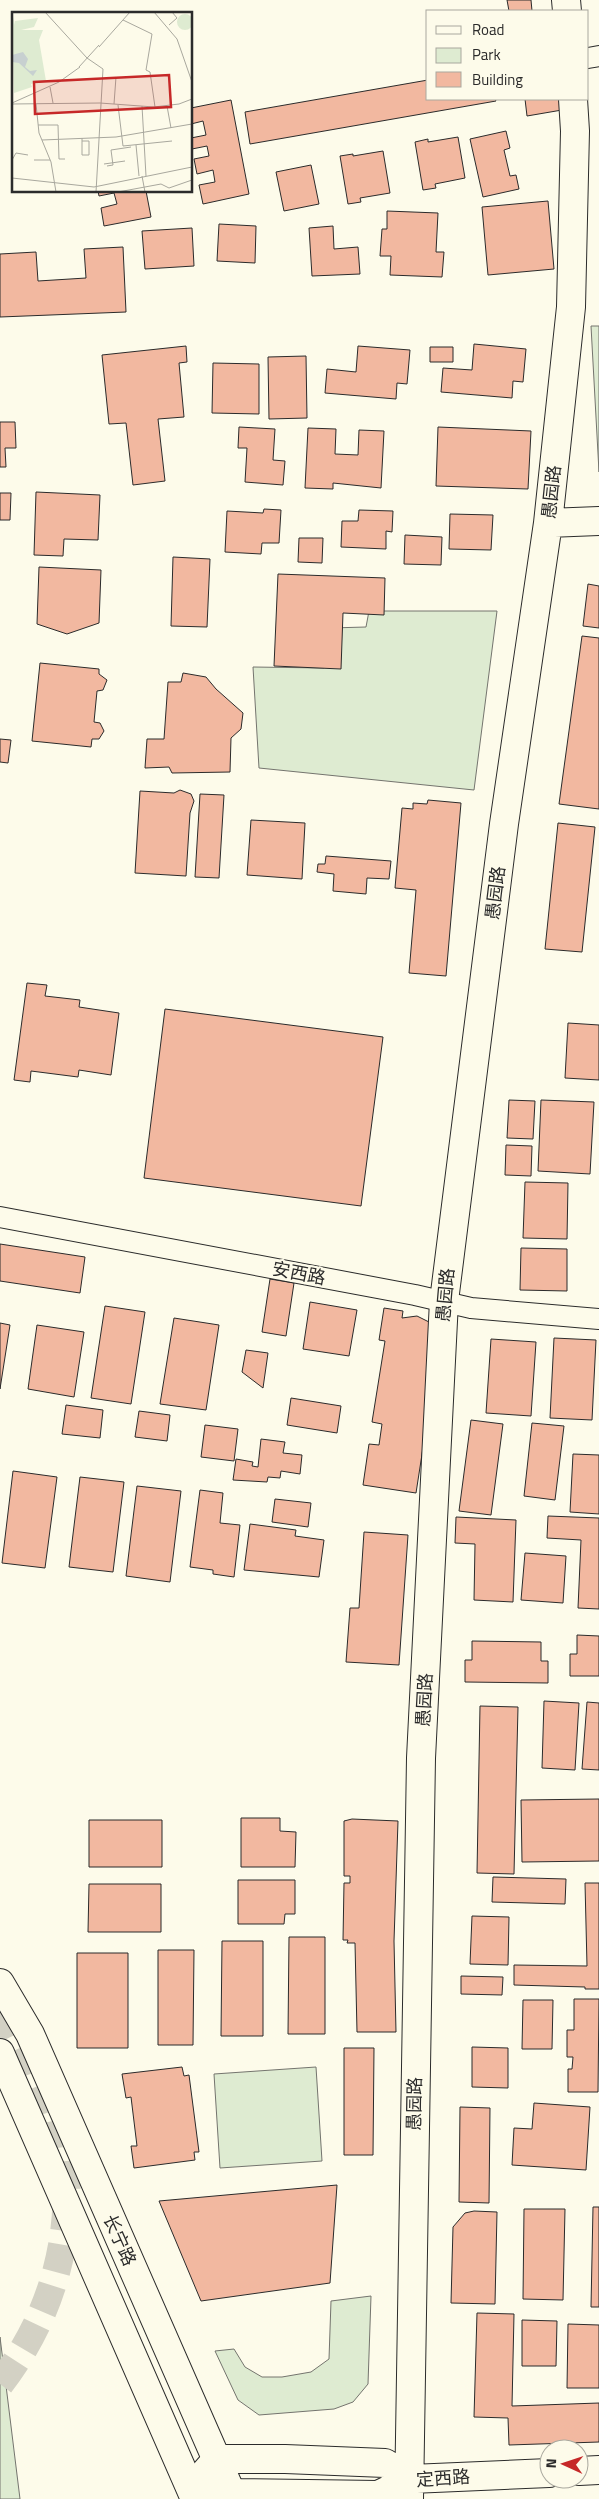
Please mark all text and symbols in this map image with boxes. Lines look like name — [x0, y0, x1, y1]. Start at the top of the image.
legend — [426, 10, 589, 100]
inset map — [12, 12, 192, 192]
text: Road — [472, 18, 504, 41]
text: Park — [472, 43, 501, 66]
text: Building — [472, 68, 523, 91]
street label: 愚园路 — [535, 464, 567, 520]
street label: 愚园路 — [478, 865, 512, 921]
street label: 安西路 — [270, 1255, 328, 1291]
street label: 愚园路 — [429, 1267, 461, 1323]
street label: 愚园路 — [409, 1672, 439, 1728]
street label: 愚园路 — [400, 2077, 428, 2131]
street label: 长宁路 — [97, 2210, 143, 2270]
north arrow — [539, 2439, 589, 2489]
text: N — [540, 2458, 561, 2469]
street label: 定西路 — [415, 2463, 471, 2493]

